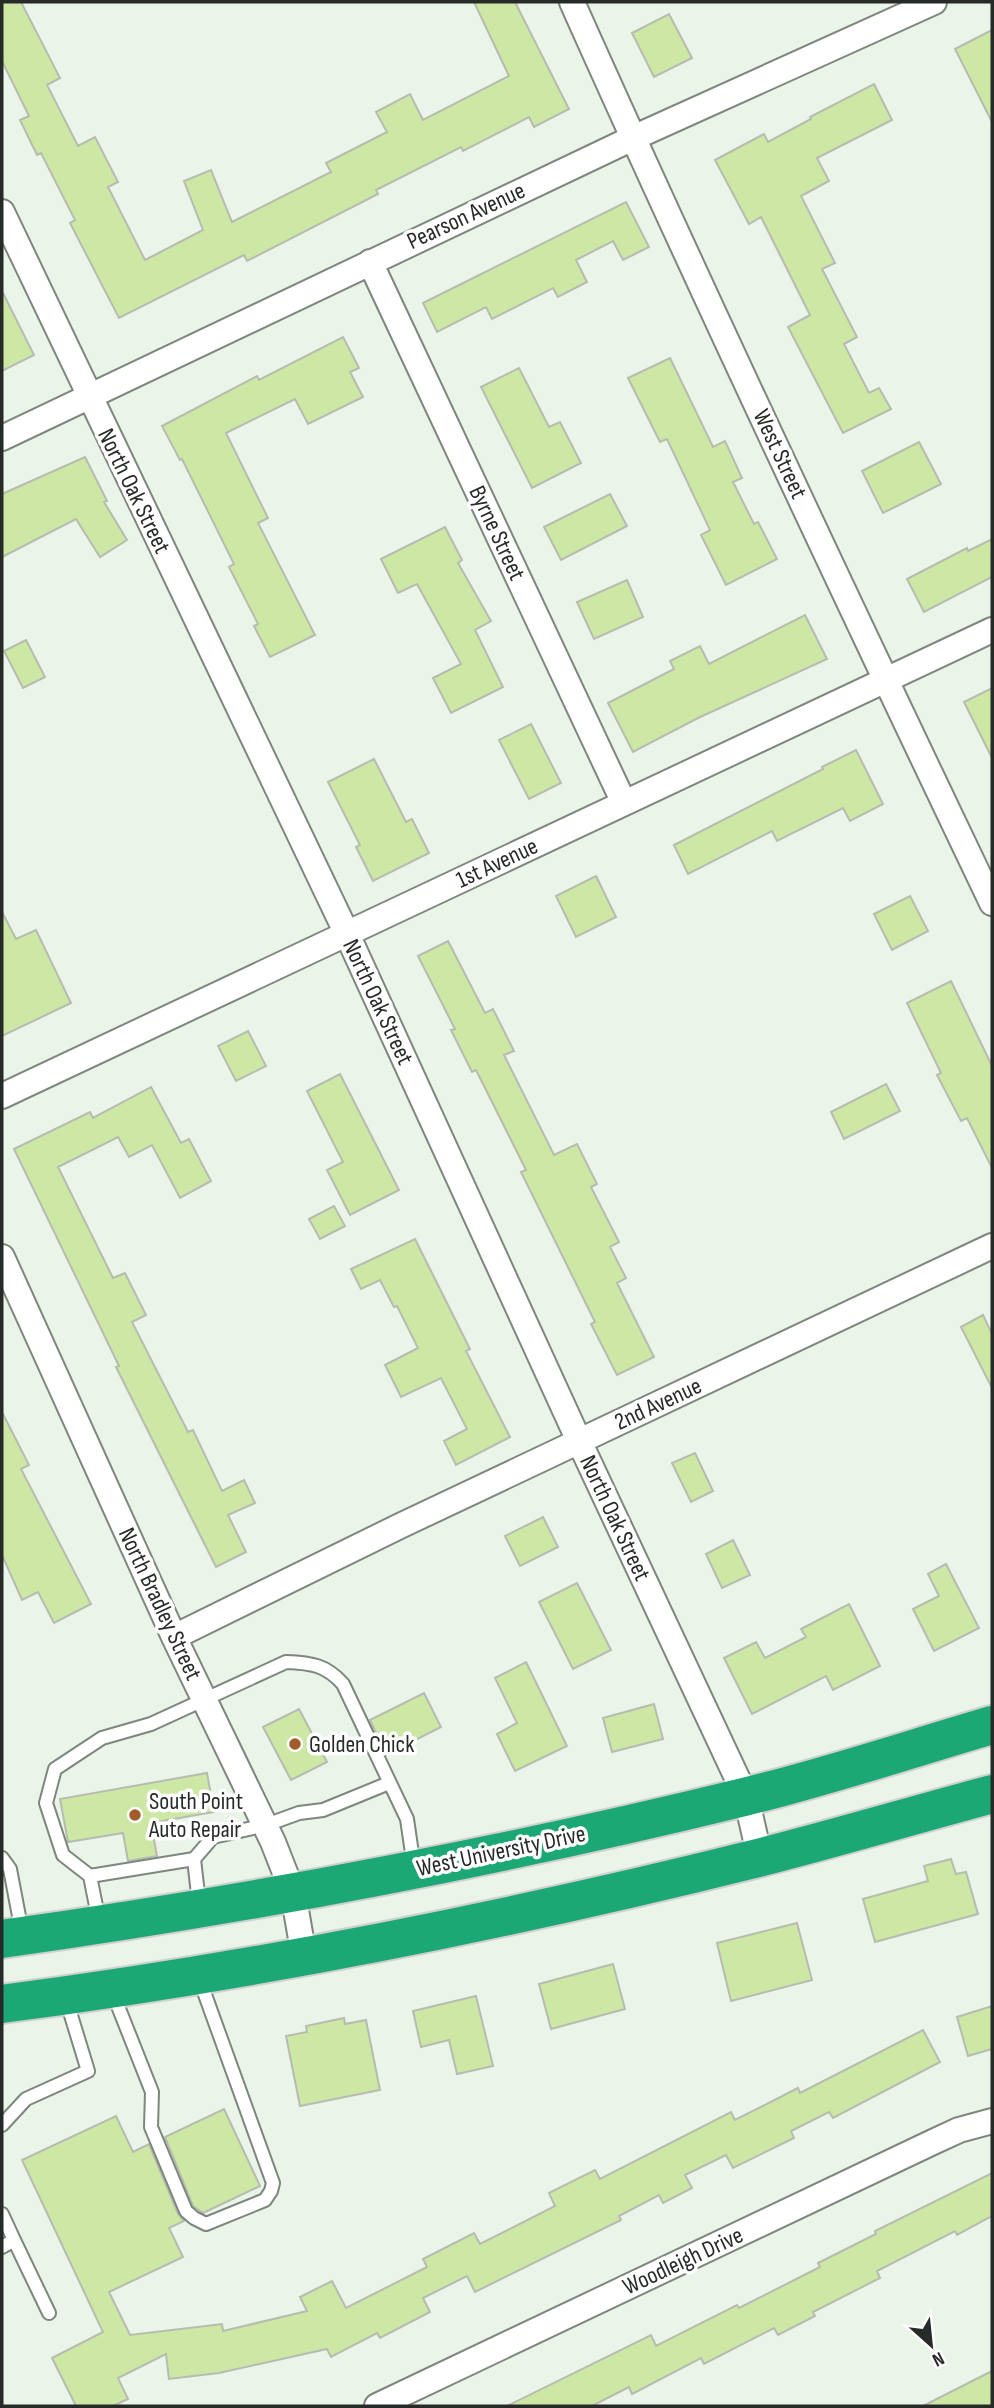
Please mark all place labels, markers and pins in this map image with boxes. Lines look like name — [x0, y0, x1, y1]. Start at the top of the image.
place label: Golden Chick — [309, 1730, 414, 1759]
marker: Golden Chick — [287, 1736, 303, 1752]
place label: South Point Auto Repair — [148, 1787, 243, 1844]
marker: South Point Auto Repair — [127, 1807, 143, 1823]

